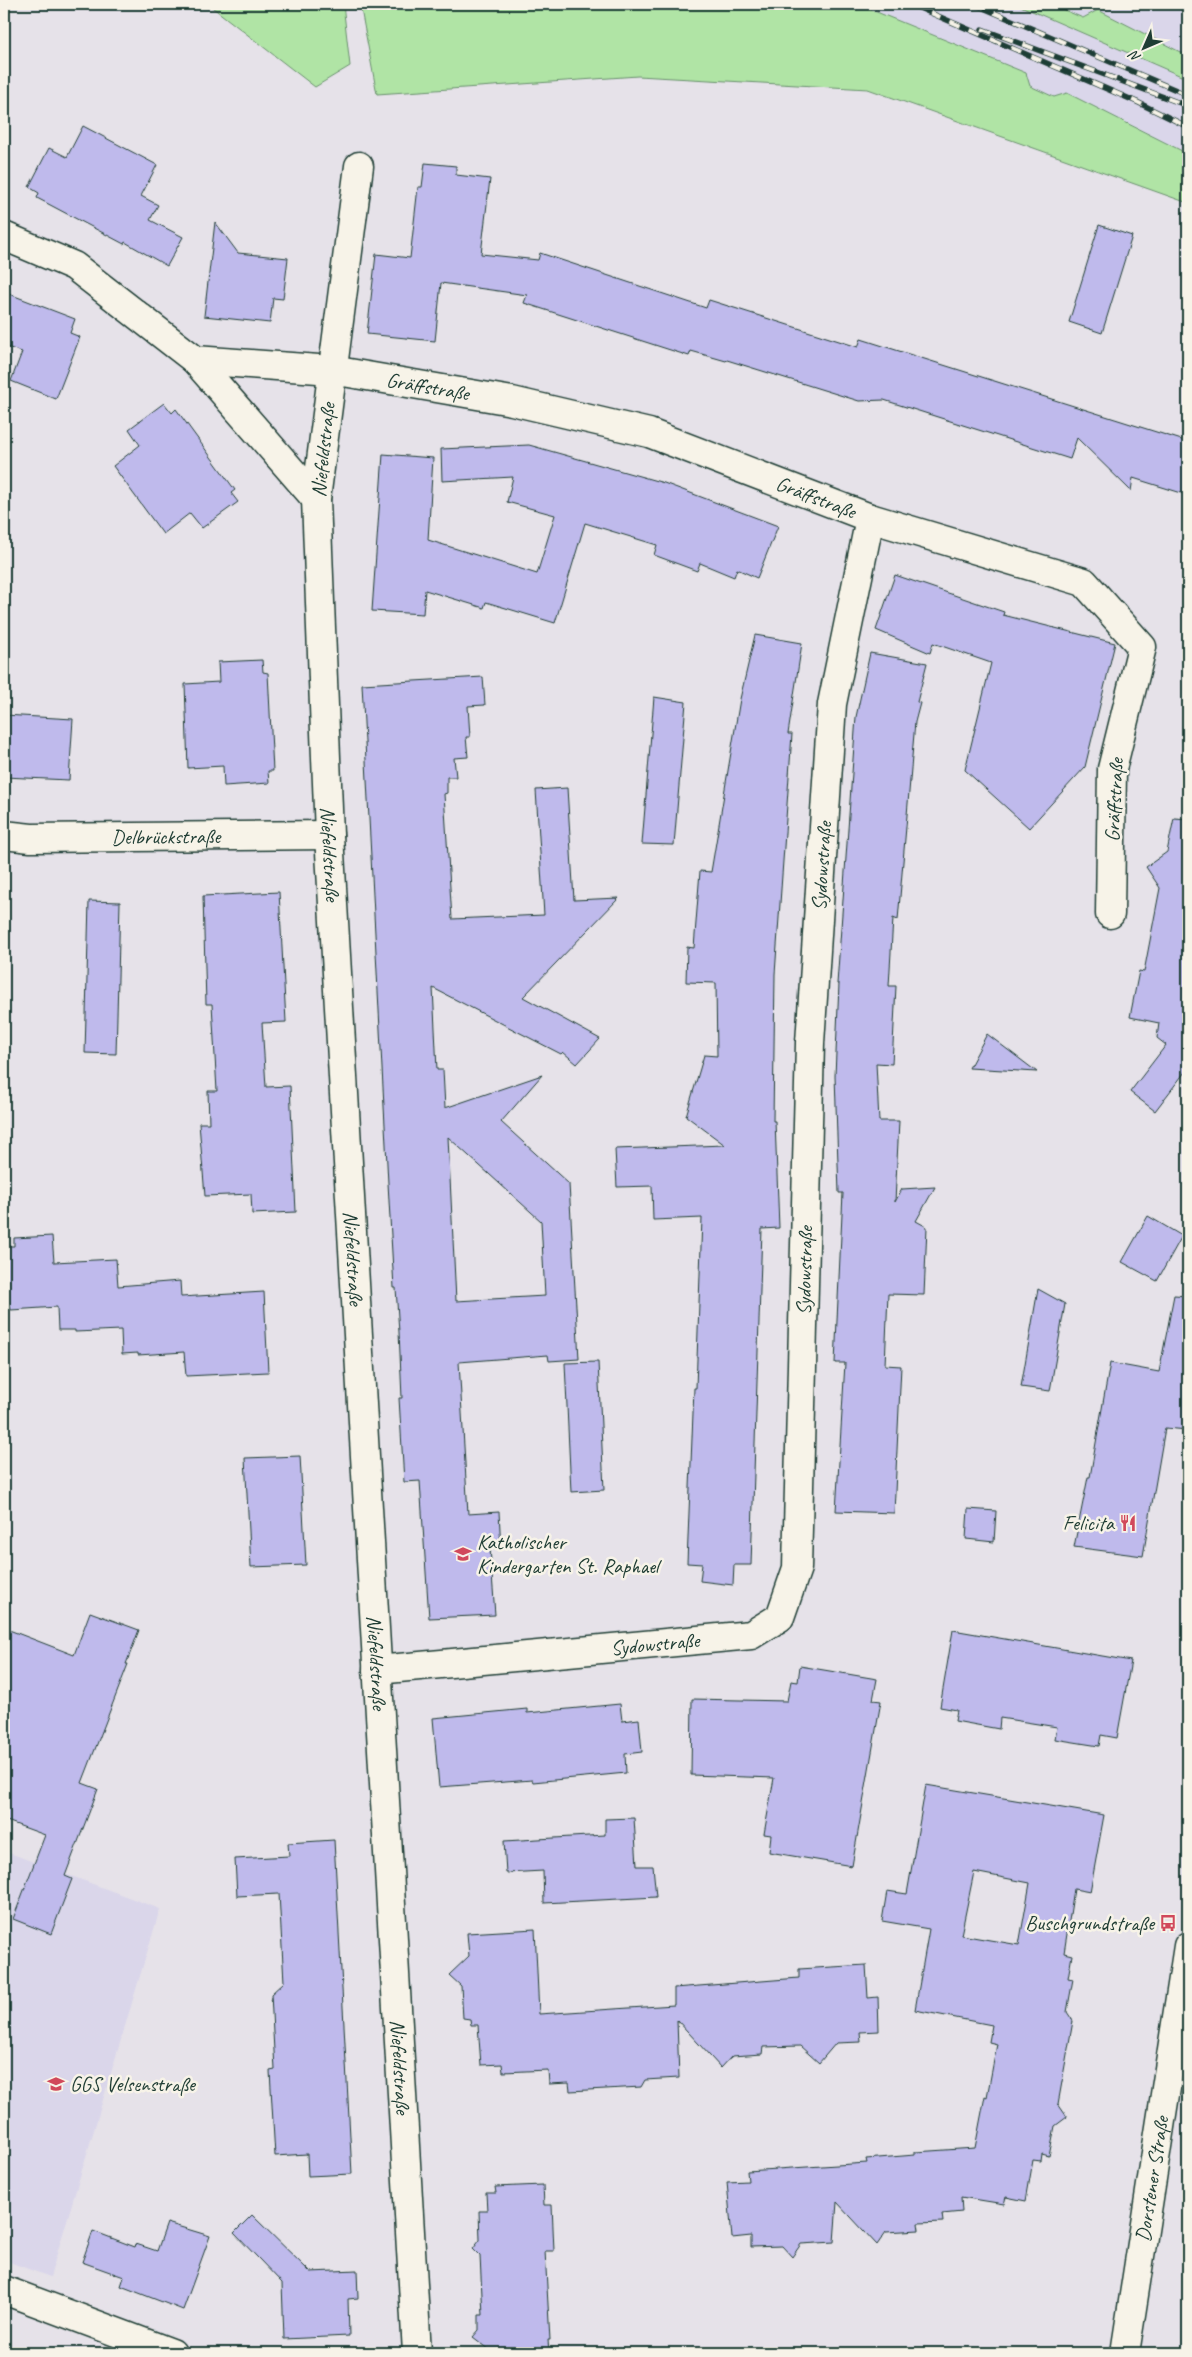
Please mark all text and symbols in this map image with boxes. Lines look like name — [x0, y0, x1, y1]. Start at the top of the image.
north arrow — [1120, 22, 1170, 72]
text: N — [1124, 46, 1144, 66]
street label: Gräffstraße — [384, 367, 473, 407]
street label: Niefeldstraße — [305, 399, 341, 498]
street label: Gräffstraße — [772, 470, 862, 525]
street label: Gräffstraße — [1099, 755, 1129, 842]
street label: Niefeldstraße — [315, 806, 346, 904]
street label: Sydowstraße — [806, 819, 837, 911]
street label: Delbrückstraße — [111, 823, 222, 850]
street label: Niefeldstraße — [338, 1210, 369, 1308]
street label: Sydowstraße — [790, 1224, 819, 1315]
place label: Felicita — [1063, 1510, 1116, 1536]
restaurant icon: Felicita — [1118, 1513, 1138, 1533]
place label: Katholischer Kindergarten St. Raphael — [477, 1529, 662, 1579]
school or university icon: Katholischer Kindergarten St. Raphael — [453, 1544, 473, 1564]
street label: Niefeldstraße — [361, 1615, 393, 1713]
street label: Sydowstraße — [609, 1627, 702, 1661]
place label: Buschgrundstraße — [1025, 1910, 1156, 1936]
bus stop icon: Buschgrundstraße — [1158, 1913, 1178, 1933]
street label: Niefeldstraße — [385, 2019, 416, 2117]
place label: GGS Velsenstraße — [70, 2071, 197, 2097]
school or university icon: GGS Velsenstraße — [46, 2074, 66, 2094]
street label: Dorstener Straße — [1129, 2113, 1175, 2243]

